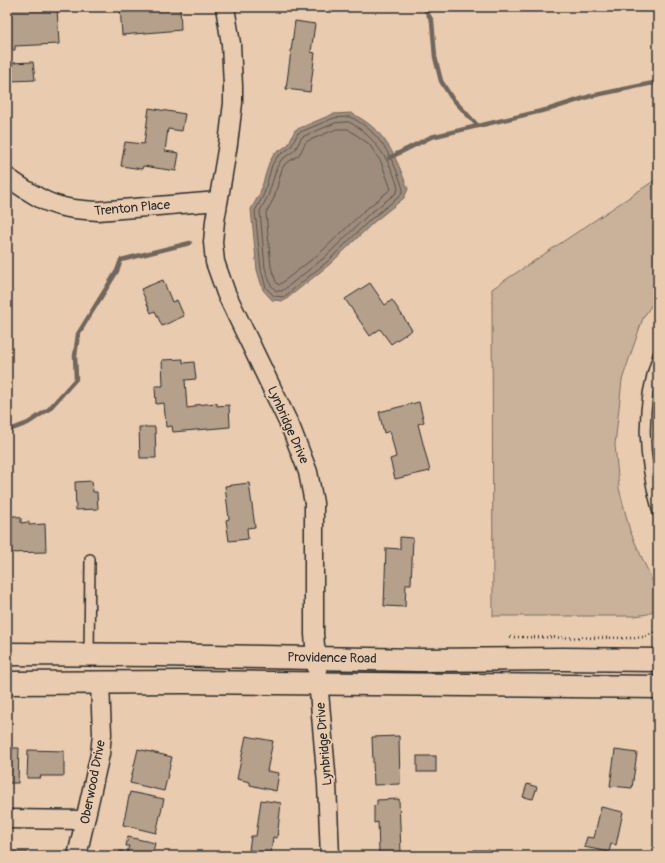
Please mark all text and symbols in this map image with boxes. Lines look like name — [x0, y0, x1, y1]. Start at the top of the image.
street label: Trenton Place — [93, 197, 171, 219]
street label: Lynbridge Drive — [264, 384, 313, 467]
street label: Providence Road — [287, 649, 377, 667]
street label: Lynbridge Drive — [312, 701, 336, 786]
street label: Oberwood Drive — [77, 738, 109, 825]

